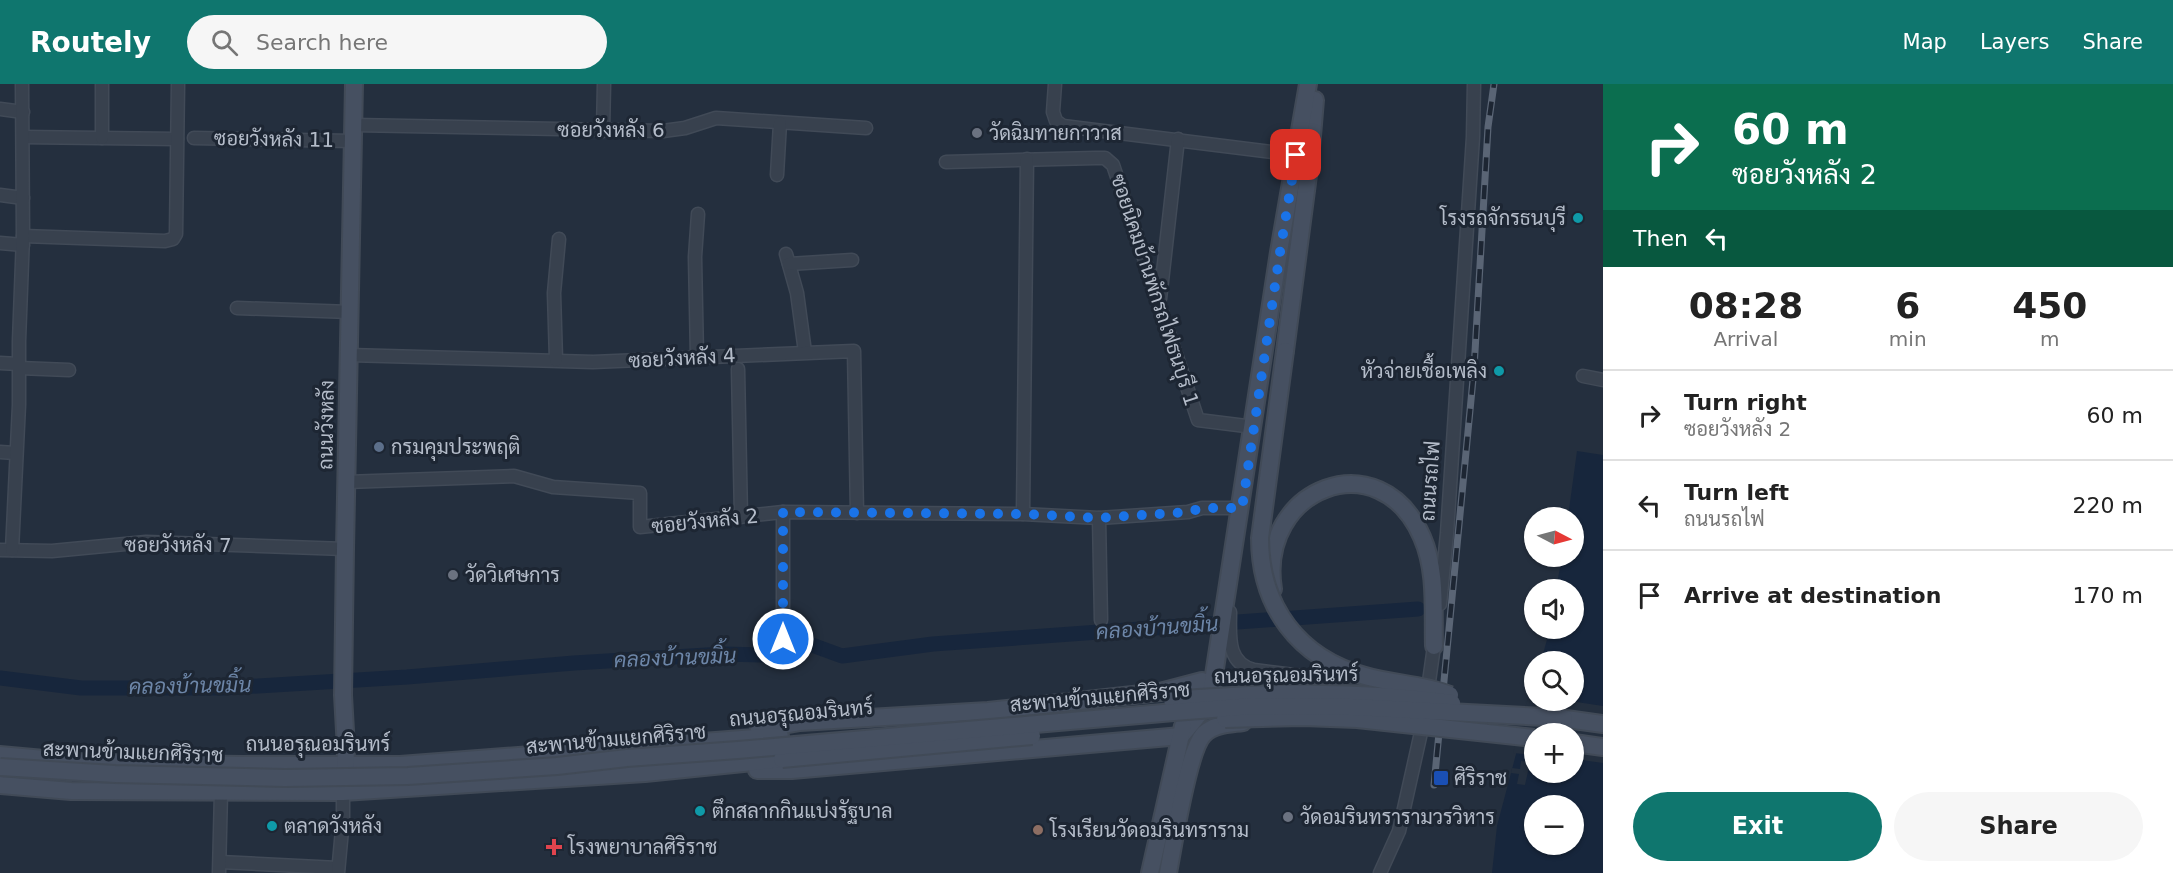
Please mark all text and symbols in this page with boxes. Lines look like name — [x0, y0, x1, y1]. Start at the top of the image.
search box — [187, 15, 607, 69]
text: Routely — [30, 26, 151, 59]
icon: search — [208, 26, 241, 59]
text: Search here — [256, 30, 388, 55]
text: Map — [1903, 30, 1947, 54]
text: Layers — [1980, 30, 2049, 54]
text: Share — [2082, 30, 2143, 54]
text: 60 m — [1732, 105, 1849, 154]
icon: right — [1633, 108, 1711, 186]
street label: ซอยวังหลัง 6 — [557, 118, 665, 142]
place label: วัดฉิมทายกาวาส — [989, 121, 1122, 145]
street label: ซอยวังหลัง 11 — [214, 126, 334, 152]
marker: วัดฉิมทายกาวาส — [970, 126, 984, 140]
pin — [1270, 129, 1321, 180]
icon: arrive — [1279, 138, 1312, 171]
text: ซอยวังหลัง 2 — [1732, 159, 1877, 190]
street label: ซอยนิคมบ้านพักรถไฟธนบุรี 1 — [1104, 171, 1205, 410]
place label: โรงรถจักรธนบุรี — [1439, 205, 1566, 232]
marker: โรงรถจักรธนบุรี — [1571, 211, 1585, 225]
icon: left — [1700, 222, 1733, 255]
text: Then — [1633, 226, 1688, 251]
text: 08:28 — [1689, 285, 1803, 326]
text: 6 — [1895, 285, 1920, 326]
text: 450 — [2012, 285, 2087, 326]
text: Arrival — [1713, 327, 1778, 351]
text: min — [1889, 327, 1927, 351]
text: m — [2040, 327, 2060, 351]
street label: ซอยวังหลัง 4 — [628, 343, 736, 373]
place label: หัวจ่ายเชื้อเพลิง — [1360, 353, 1487, 383]
marker: หัวจ่ายเชื้อเพลิง — [1492, 364, 1506, 378]
street label: ถนนวังหลัง — [313, 380, 339, 470]
text: Turn right — [1684, 390, 1807, 415]
icon: right — [1633, 399, 1666, 432]
text: 60 m — [2087, 403, 2143, 428]
text: ซอยวังหลัง 2 — [1684, 417, 1791, 441]
place label: กรมคุมประพฤติ — [391, 435, 520, 461]
marker: กรมคุมประพฤติ — [372, 440, 386, 454]
street label: ถนนรถไฟ — [1414, 440, 1445, 522]
text: Turn left — [1684, 480, 1789, 505]
icon: left — [1633, 489, 1666, 522]
text: 220 m — [2073, 493, 2143, 518]
street label: ซอยวังหลัง 2 — [650, 503, 760, 539]
north arrow — [1524, 507, 1584, 567]
map controls — [1524, 507, 1584, 855]
text: ถนนรถไฟ — [1684, 507, 1765, 531]
street label: ซอยวังหลัง 7 — [124, 533, 232, 557]
place label: วัดวิเศษการ — [465, 563, 560, 587]
marker: วัดวิเศษการ — [446, 568, 460, 582]
button: sound — [1524, 579, 1584, 639]
icon: arrive — [1633, 579, 1666, 612]
text: Arrive at destination — [1684, 583, 1941, 608]
text: 170 m — [2073, 583, 2143, 608]
water label: คลองบ้านขมิ้น — [1095, 605, 1220, 644]
position arrow — [751, 607, 815, 671]
water label: คลองบ้านขมิ้น — [613, 637, 737, 672]
button: search — [1524, 651, 1584, 711]
street label: ถนนอรุณอมรินทร์ — [1214, 660, 1358, 690]
water label: คลองบ้านขมิ้น — [128, 666, 252, 699]
street label: สะพานข้ามแยกศิริราช — [1009, 677, 1191, 717]
street label: ถนนอรุณอมรินทร์ — [728, 693, 874, 733]
street label: สะพานข้ามแยกศิริราช — [525, 719, 707, 759]
button: + — [1524, 723, 1584, 783]
street label: ถนนอรุณอมรินทร์ — [246, 730, 390, 758]
street label: สะพานข้ามแยกศิริราช — [42, 737, 224, 767]
place label: ศิริราช — [1454, 766, 1507, 790]
marker: ศิริราช — [1432, 769, 1450, 787]
button: Exit — [1633, 792, 1882, 861]
button: Share — [1894, 792, 2143, 861]
button: − — [1524, 795, 1584, 855]
place label: ตึกสลากกินแบ่งรัฐบาล — [712, 798, 893, 824]
marker: ตึกสลากกินแบ่งรัฐบาล — [693, 804, 707, 818]
place label: วัดอมรินทรารามวรวิหาร — [1300, 805, 1495, 829]
marker: วัดอมรินทรารามวรวิหาร — [1281, 810, 1295, 824]
place label: ตลาดวังหลัง — [284, 814, 382, 838]
place label: โรงเรียนวัดอมรินทราราม — [1049, 817, 1249, 842]
marker: ตลาดวังหลัง — [265, 819, 279, 833]
marker: โรงเรียนวัดอมรินทราราม — [1031, 823, 1045, 837]
place label: โรงพยาบาลศิริราช — [567, 834, 717, 859]
marker: โรงพยาบาลศิริราช — [545, 838, 563, 856]

